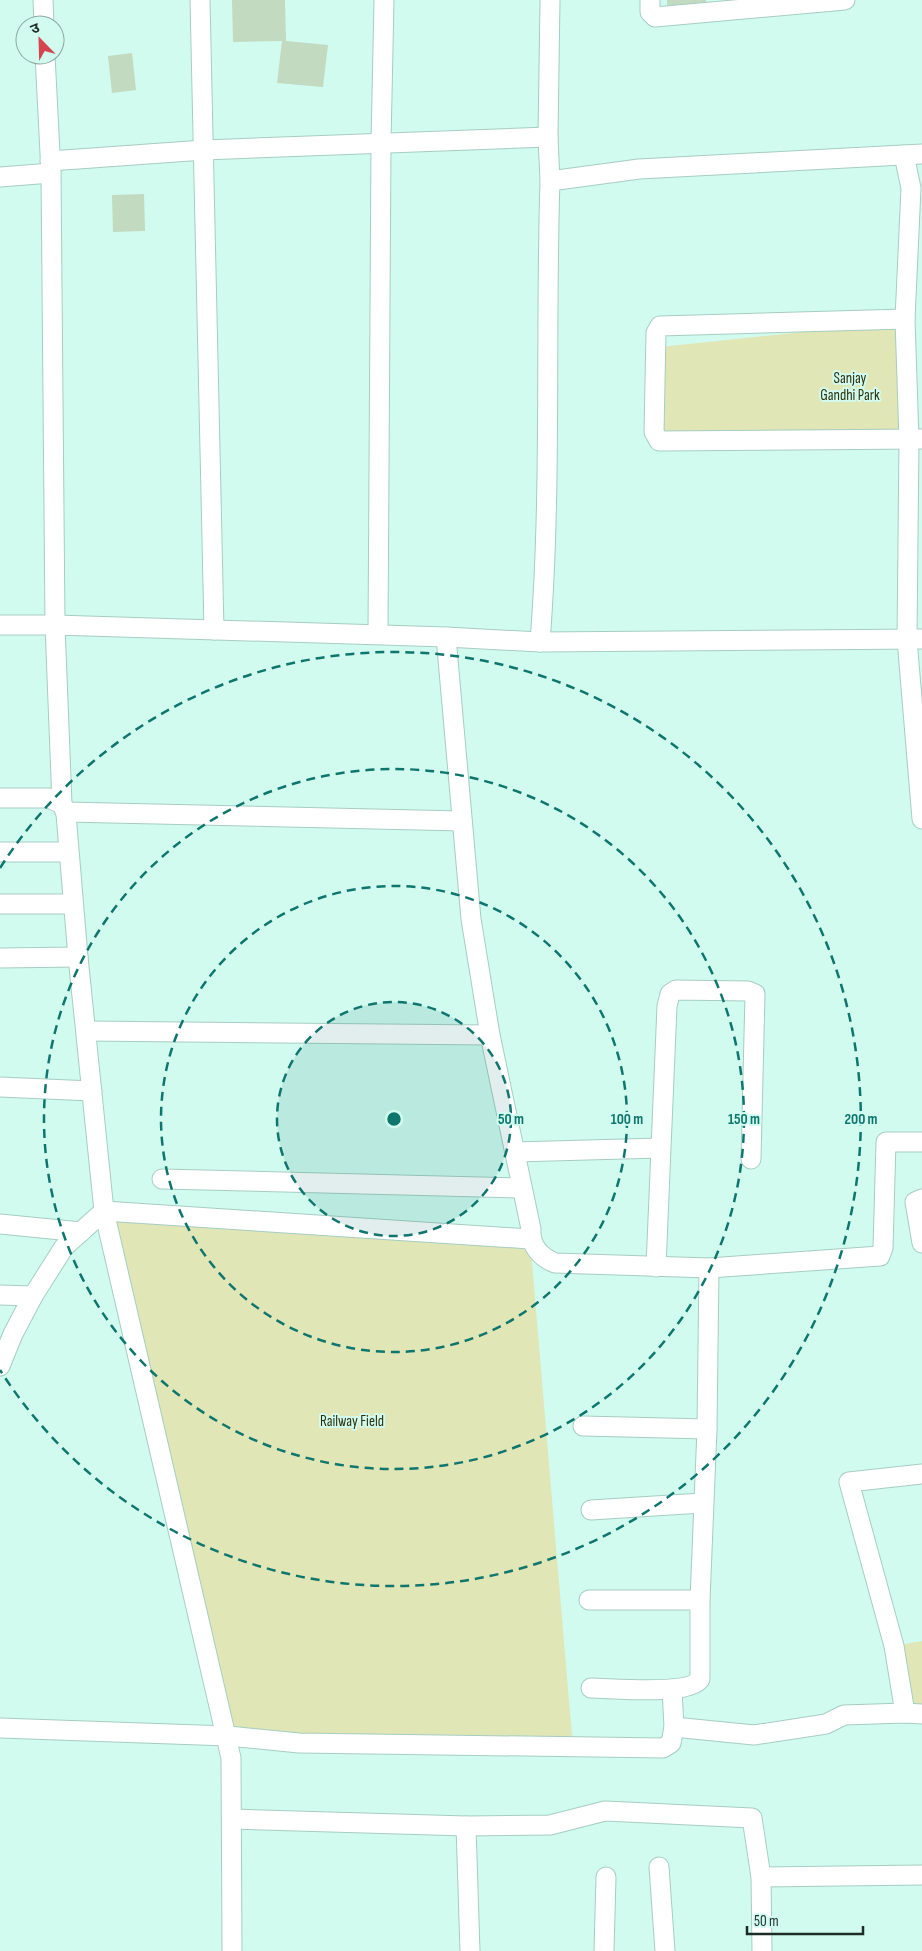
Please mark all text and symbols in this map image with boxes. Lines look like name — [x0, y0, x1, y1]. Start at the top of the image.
north arrow — [15, 15, 65, 65]
text: उ — [28, 19, 43, 38]
park label: Sanjay Gandhi Park — [820, 369, 880, 405]
centre of rings — [385, 1110, 403, 1128]
text: 50 m — [498, 1110, 524, 1129]
text: 100 m — [611, 1110, 643, 1129]
text: 150 m — [728, 1110, 760, 1129]
text: 200 m — [844, 1110, 878, 1129]
park label: Railway Field — [320, 1412, 384, 1431]
scale bar — [747, 1904, 863, 1936]
text: 50 m — [754, 1912, 779, 1931]

